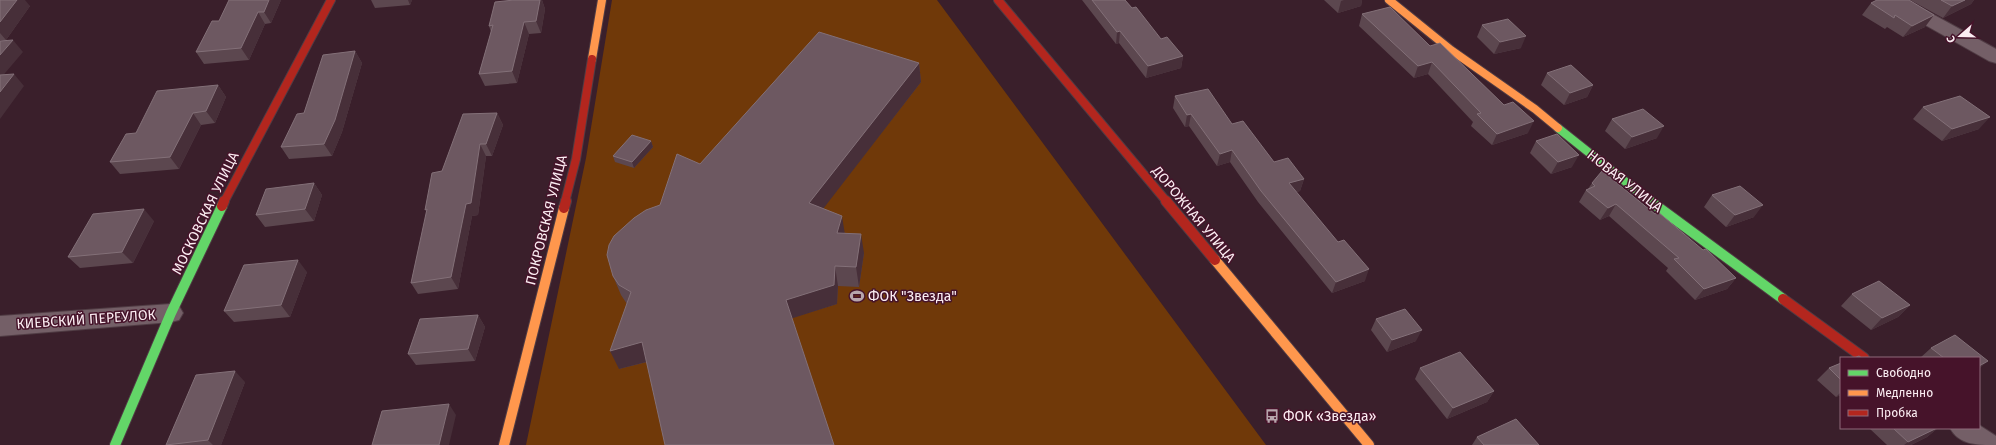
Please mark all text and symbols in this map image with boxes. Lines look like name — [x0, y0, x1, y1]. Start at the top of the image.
north arrow — [1940, 16, 1980, 56]
text: С — [1944, 33, 1958, 44]
street label: НОВАЯ УЛИЦА — [1584, 147, 1666, 216]
street label: МОСКОВСКАЯ УЛИЦА — [168, 149, 243, 277]
street label: ПОКРОВСКАЯ УЛИЦА — [522, 153, 571, 287]
street label: ДОРОЖНАЯ УЛИЦА — [1148, 162, 1239, 266]
sports icon: ФОК "Звезда" — [849, 288, 865, 304]
place label: ФОК "Звезда" — [868, 288, 957, 305]
street label: КИЕВСКИЙ ПЕРЕУЛОК — [16, 306, 157, 333]
legend — [1840, 357, 1980, 429]
text: Свободно — [1876, 366, 1931, 380]
text: Медленно — [1876, 386, 1933, 400]
text: Пробка — [1876, 406, 1918, 420]
bus stop icon: ФОК «Звезда» — [1264, 408, 1280, 424]
place label: ФОК «Звезда» — [1283, 408, 1377, 425]

